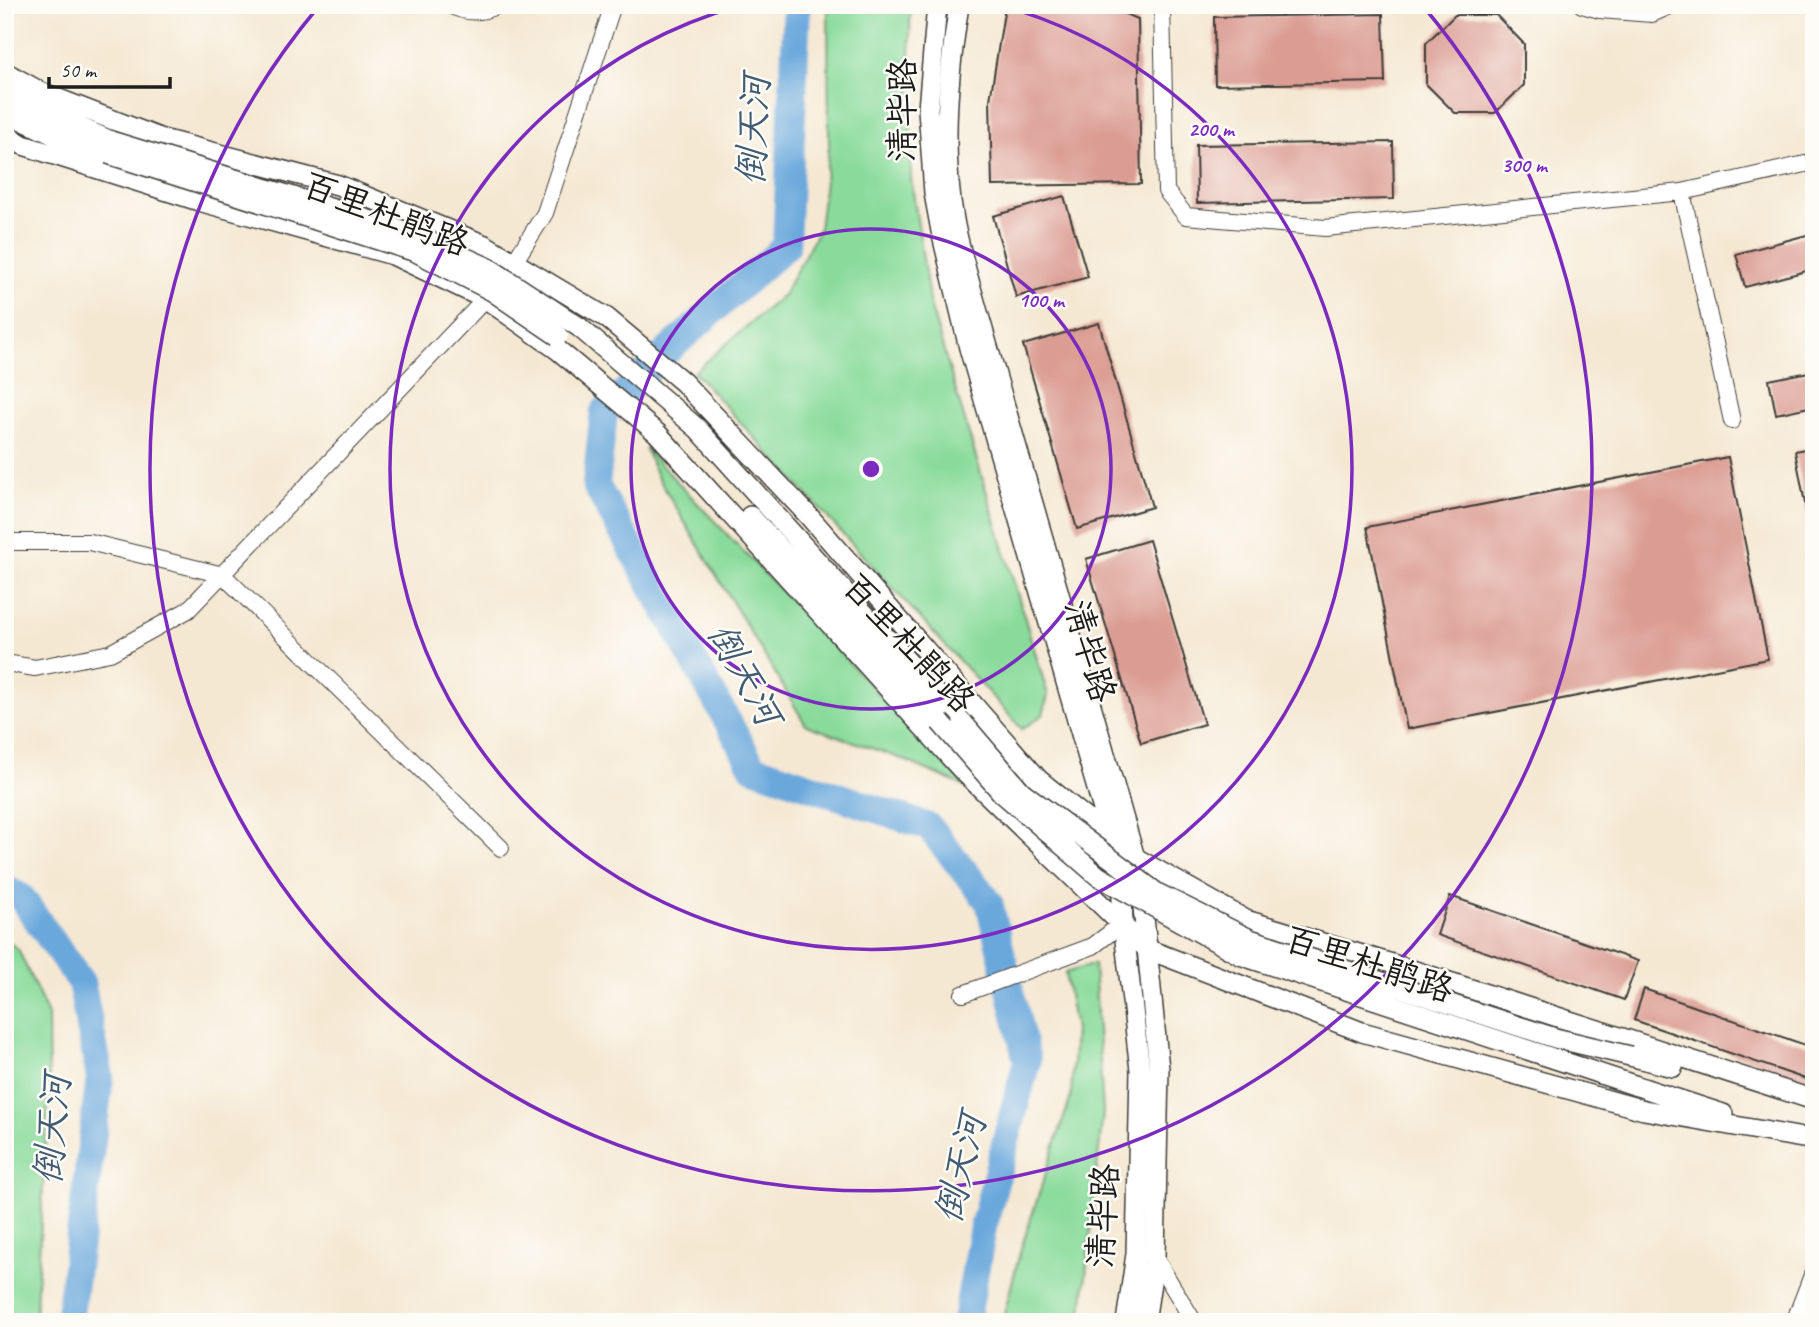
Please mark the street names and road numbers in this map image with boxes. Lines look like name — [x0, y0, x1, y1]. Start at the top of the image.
street label: 清毕路 — [880, 57, 925, 163]
street label: 百里杜鹃路 — [296, 162, 476, 266]
street label: 百里杜鹃路 — [833, 564, 985, 722]
street label: 清毕路 — [1054, 594, 1126, 708]
street label: 百里杜鹃路 — [1279, 916, 1459, 1012]
street label: 清毕路 — [1078, 1162, 1128, 1270]

